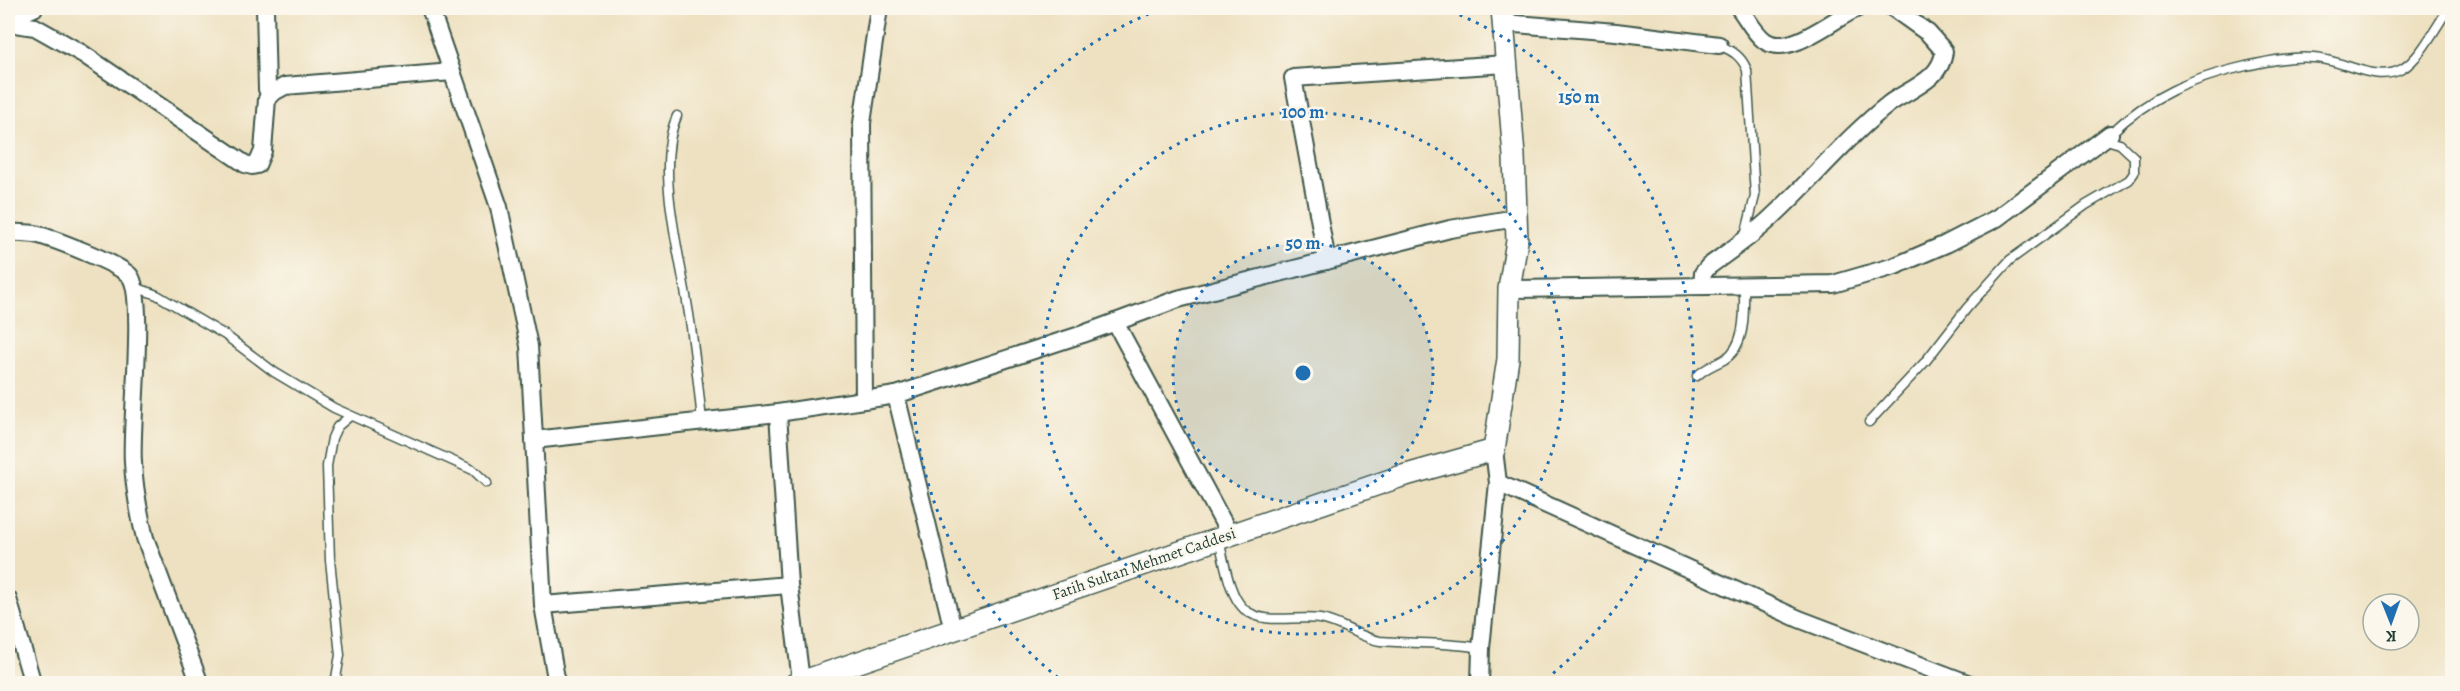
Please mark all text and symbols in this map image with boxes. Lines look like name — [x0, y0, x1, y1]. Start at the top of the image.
text: 150 m — [1558, 85, 1600, 109]
text: 100 m — [1282, 100, 1324, 124]
text: 50 m — [1286, 231, 1320, 255]
centre of rings — [1293, 363, 1313, 383]
street label: Fatih Sultan Mehmet Caddesi — [1049, 522, 1239, 606]
north arrow — [2361, 592, 2421, 652]
text: K — [2385, 625, 2397, 647]

